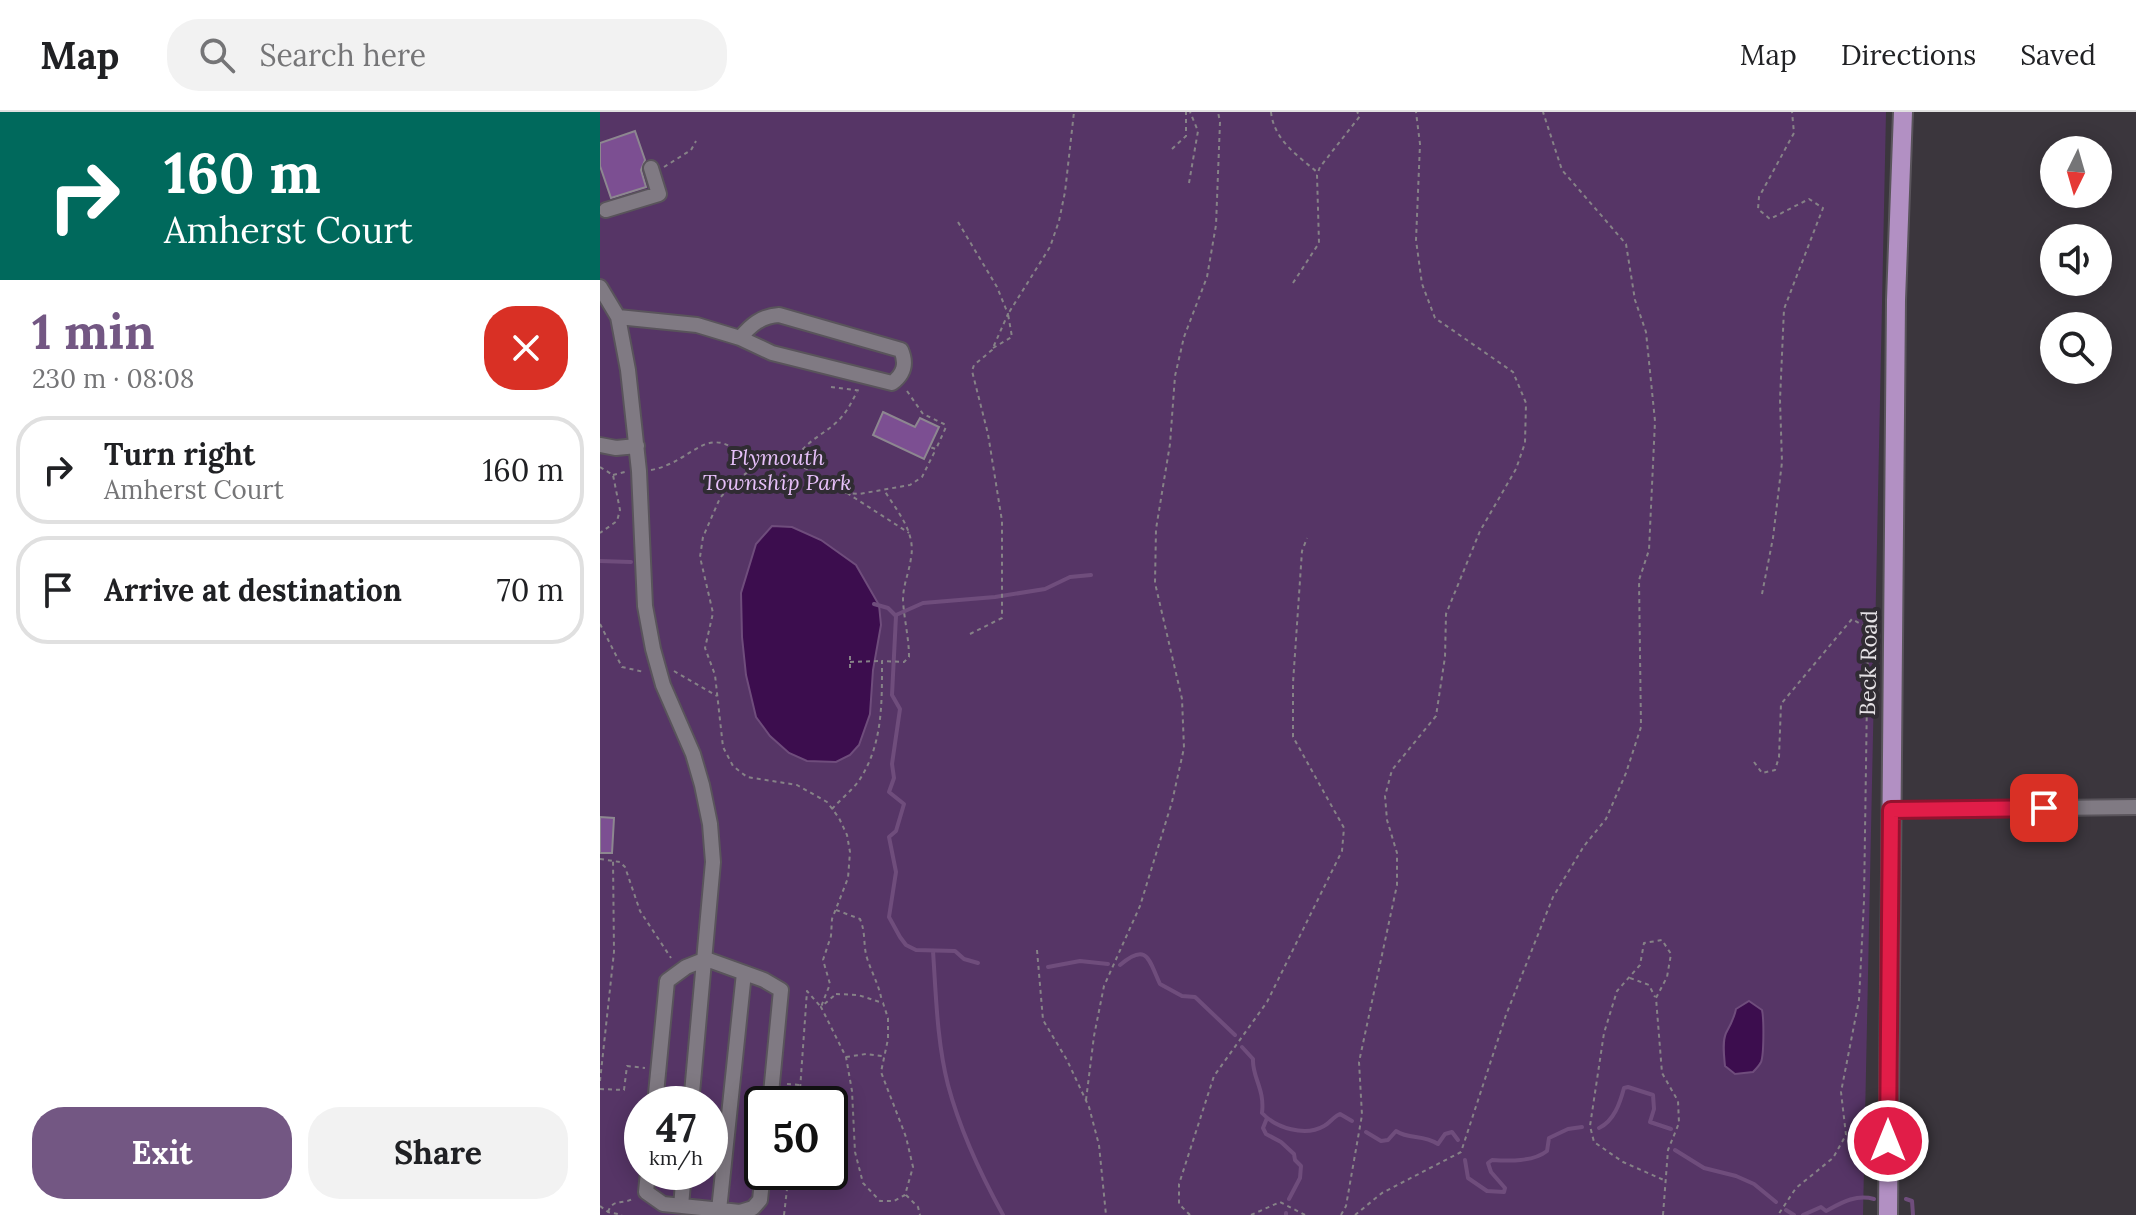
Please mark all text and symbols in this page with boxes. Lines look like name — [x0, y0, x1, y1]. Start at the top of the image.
search box — [167, 19, 727, 91]
text: Map — [40, 31, 119, 79]
icon: search — [195, 33, 239, 77]
text: Search here — [259, 36, 426, 74]
text: Map — [1740, 37, 1797, 73]
text: Directions — [1841, 37, 1976, 73]
text: Saved — [2020, 37, 2096, 73]
north arrow — [2040, 136, 2112, 208]
map controls — [2040, 136, 2112, 384]
text: 160 m — [164, 137, 321, 208]
icon: right — [32, 144, 136, 248]
text: Amherst Court — [164, 207, 413, 253]
button: sound — [2040, 224, 2112, 296]
text: 1 min — [32, 301, 155, 362]
button: close — [484, 306, 568, 390]
button: search — [2040, 312, 2112, 384]
text: 230 m · 08:08 — [32, 362, 194, 395]
text: Turn right — [104, 435, 255, 473]
park label: Plymouth Township Park — [702, 443, 852, 496]
icon: right — [36, 448, 80, 492]
text: 160 m — [482, 451, 564, 489]
text: Amherst Court — [104, 473, 284, 506]
icon: arrive — [36, 568, 80, 612]
text: Arrive at destination — [104, 571, 402, 609]
text: 70 m — [497, 571, 564, 609]
street label: Beck Road — [1853, 610, 1883, 716]
pin — [2010, 774, 2078, 842]
icon: arrive — [2022, 786, 2066, 830]
speed limit sign: 50 — [744, 1086, 848, 1190]
position arrow — [1846, 1099, 1930, 1183]
text: 47 — [656, 1102, 696, 1153]
button: Exit — [32, 1107, 292, 1199]
button: Share — [308, 1107, 568, 1199]
text: km/h — [649, 1145, 703, 1170]

